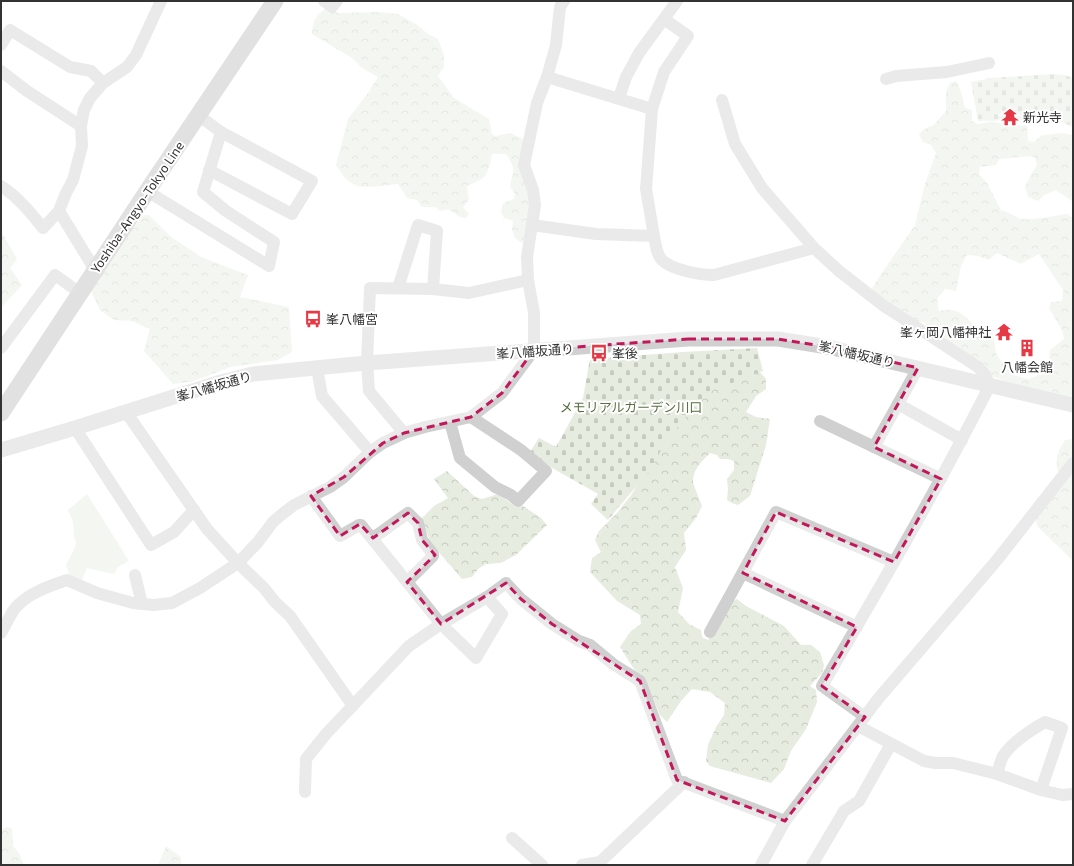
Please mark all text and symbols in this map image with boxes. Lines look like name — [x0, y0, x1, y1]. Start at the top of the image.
temple icon: 新光寺 — [1000, 107, 1020, 127]
place label: 新光寺 — [1023, 109, 1062, 125]
street label: Yoshiba-Angyo-Tokyo Line — [87, 138, 187, 276]
bus stop icon: 峯八幡宮 — [303, 309, 323, 329]
place label: 峯八幡宮 — [326, 311, 378, 327]
temple icon: 峯ヶ岡八幡神社 — [994, 322, 1014, 342]
place label: 峯ヶ岡八幡神社 — [900, 324, 991, 340]
street label: 峯八幡坂通り — [817, 337, 897, 371]
building icon: 八幡会館 — [1017, 338, 1037, 358]
street label: 峯八幡坂通り — [496, 340, 574, 362]
bus stop icon: 峯後 — [589, 343, 609, 363]
place label: 峯後 — [612, 345, 638, 361]
place label: 八幡会館 — [1001, 359, 1053, 375]
street label: 峯八幡坂通り — [174, 368, 254, 404]
park label: メモリアルガーデン川口 — [560, 399, 702, 415]

